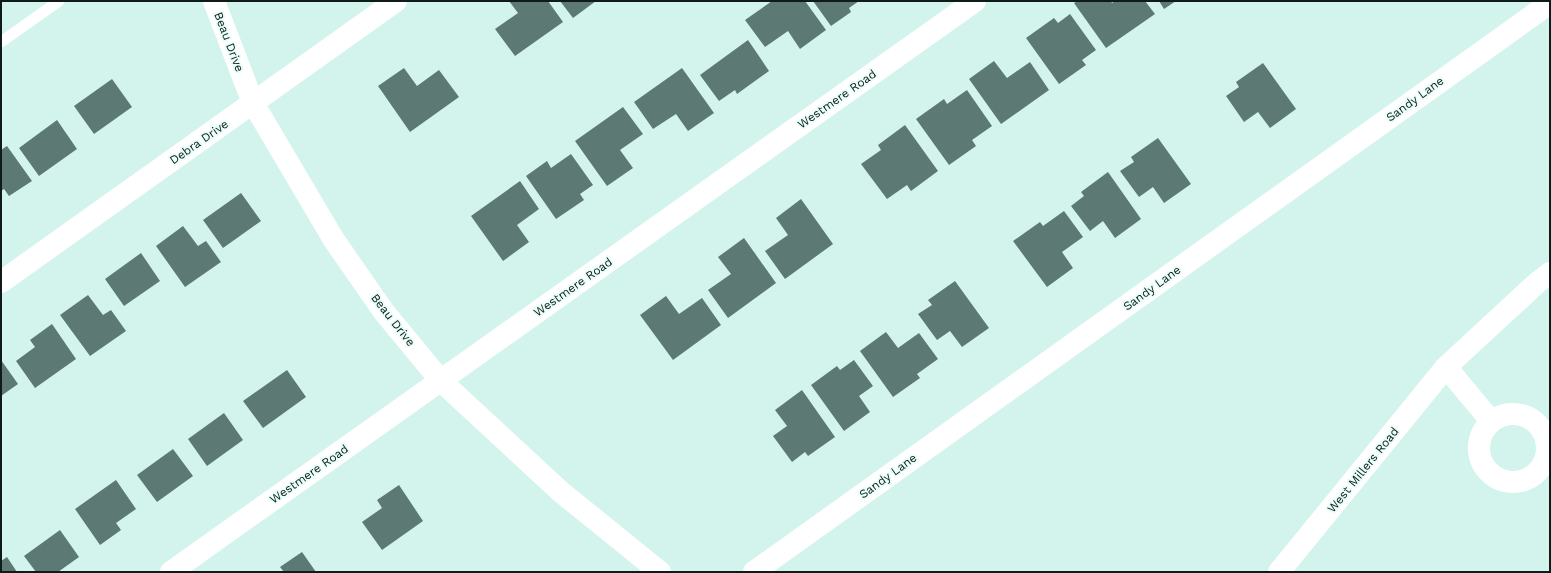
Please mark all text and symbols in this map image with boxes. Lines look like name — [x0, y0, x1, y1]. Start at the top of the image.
street label: Beau Drive — [211, 10, 247, 74]
street label: Westmere Road — [795, 67, 879, 131]
street label: Sandy Lane — [1384, 73, 1447, 125]
street label: Debra Drive — [167, 117, 231, 167]
street label: Westmere Road — [531, 255, 615, 319]
street label: Sandy Lane — [1121, 262, 1184, 314]
street label: Beau Drive — [368, 291, 418, 349]
street label: West Millers Road — [1324, 425, 1402, 515]
street label: Westmere Road — [267, 442, 351, 506]
street label: Sandy Lane — [857, 450, 920, 502]

